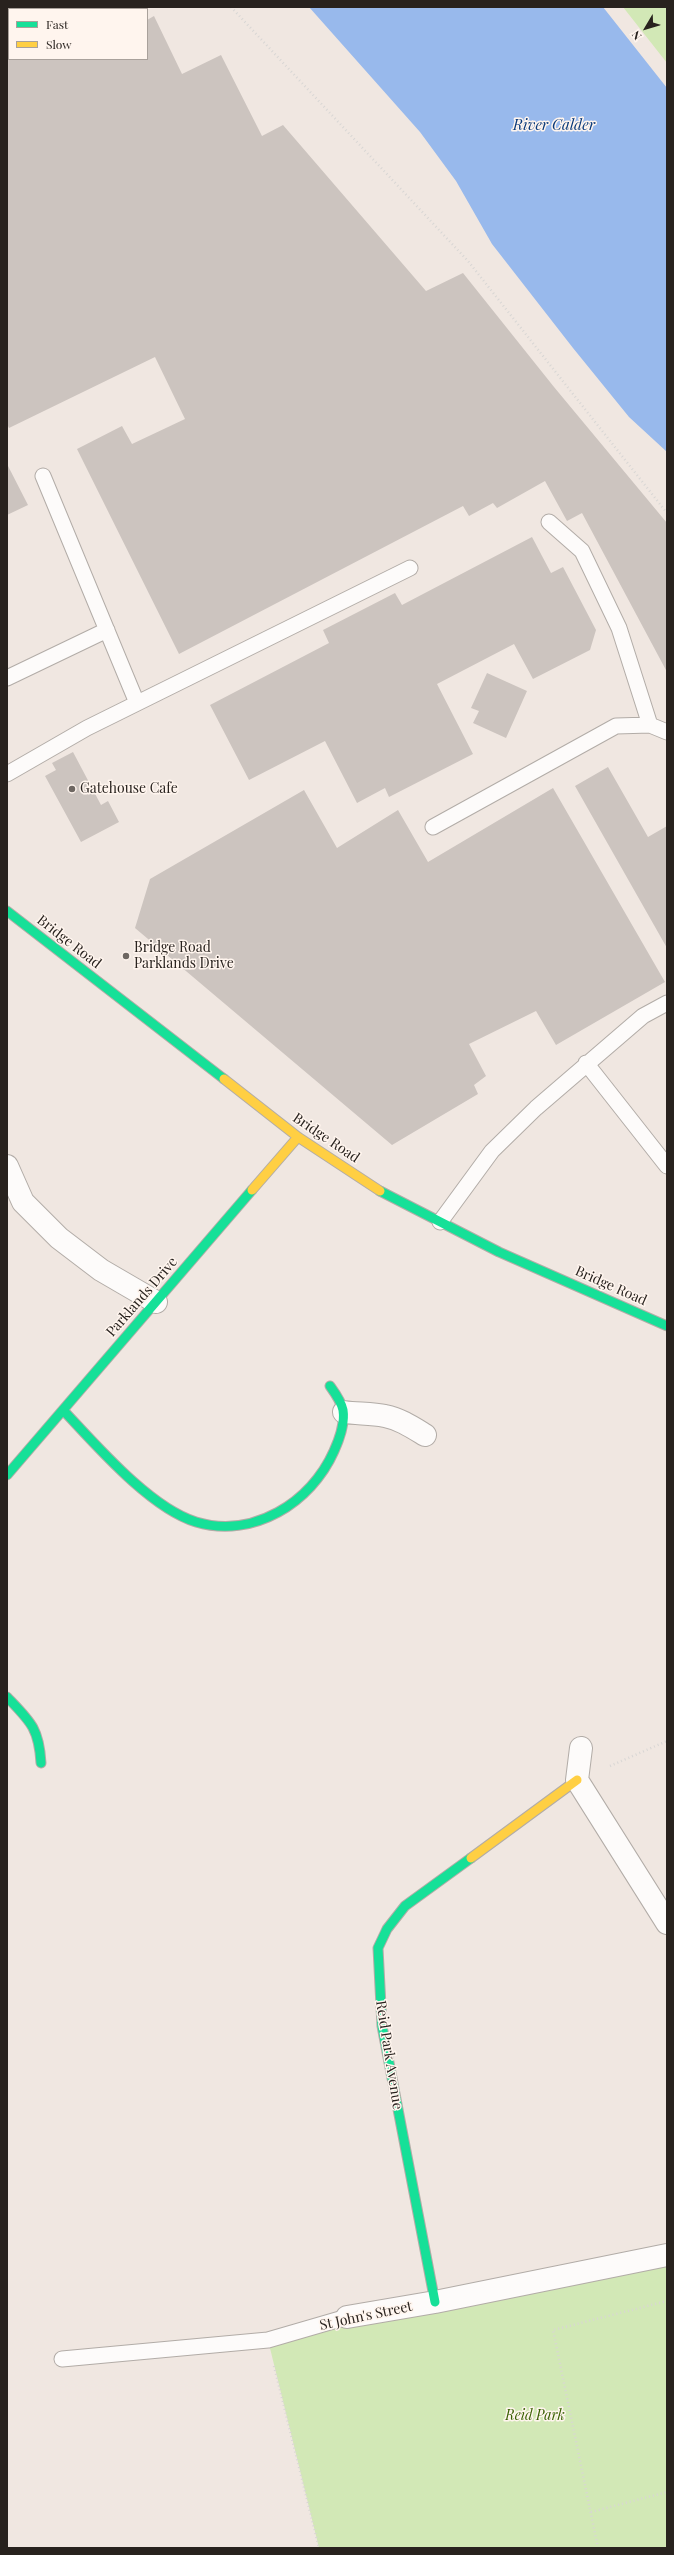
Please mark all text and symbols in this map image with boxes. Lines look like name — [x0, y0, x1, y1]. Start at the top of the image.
legend — [8, 8, 148, 60]
north arrow — [626, 8, 666, 48]
text: Fast — [46, 16, 68, 32]
text: N — [628, 28, 645, 43]
text: Slow — [46, 36, 72, 52]
water label: River Calder — [513, 116, 595, 134]
place label: Gatehouse Cafe — [80, 781, 178, 797]
marker: Gatehouse Cafe — [67, 784, 77, 794]
street label: Bridge Road — [34, 912, 104, 972]
place label: Bridge Road Parklands Drive — [134, 940, 234, 972]
marker: Bridge Road Parklands Drive — [121, 951, 131, 961]
street label: Bridge Road — [289, 1110, 363, 1166]
street label: Parklands Drive — [103, 1254, 181, 1340]
street label: Bridge Road — [573, 1263, 649, 1309]
street label: Reid Park Avenue — [372, 1999, 406, 2111]
street label: St John's Street — [318, 2298, 414, 2334]
park label: Reid Park — [505, 2408, 565, 2424]

